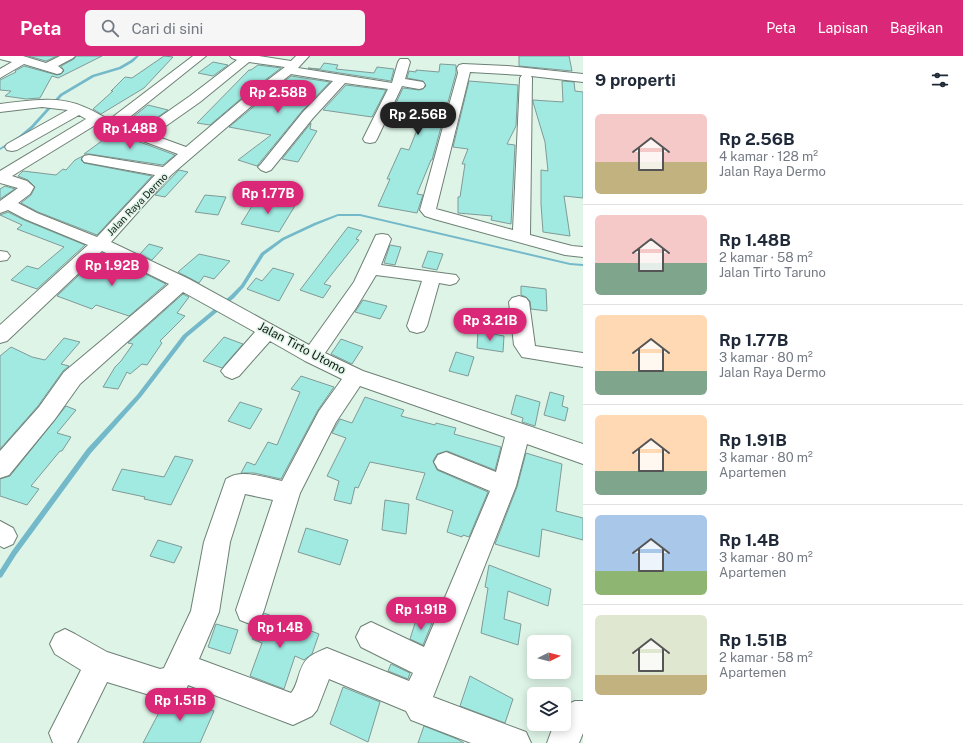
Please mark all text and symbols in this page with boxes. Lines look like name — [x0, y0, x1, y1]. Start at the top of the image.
search box — [85, 10, 365, 46]
text: Peta — [20, 17, 61, 39]
icon: search — [99, 17, 121, 39]
text: Cari di sini — [131, 20, 203, 37]
text: Peta — [766, 20, 796, 36]
text: Lapisan — [818, 20, 868, 36]
text: Bagikan — [890, 20, 943, 36]
icon: filters — [929, 69, 951, 91]
text: 9 properti — [595, 70, 676, 90]
pin: Rp 2.58B — [237, 80, 319, 114]
text: Rp 2.58B — [249, 85, 307, 100]
pin: Rp 2.56B — [377, 102, 459, 136]
text: Rp 2.56B — [389, 107, 447, 122]
pin: Rp 1.48B — [89, 116, 171, 150]
text: Rp 1.48B — [103, 121, 157, 136]
text: Rp 2.56B — [719, 129, 795, 149]
icon: home — [627, 130, 675, 178]
text: 4 kamar · 128 m² — [719, 149, 818, 164]
text: Jalan Raya Dermo — [719, 164, 826, 179]
street label: Jalan Raya Dermo — [104, 170, 170, 238]
pin: Rp 1.77B — [227, 181, 309, 215]
text: Rp 1.77B — [241, 186, 295, 201]
text: Rp 1.48B — [719, 230, 791, 250]
icon: home — [627, 231, 675, 279]
text: 2 kamar · 58 m² — [719, 250, 813, 265]
pin: Rp 1.92B — [71, 253, 153, 287]
text: Rp 1.92B — [85, 258, 139, 273]
text: Jalan Tirto Taruno — [719, 265, 826, 280]
pin: Rp 3.21B — [449, 308, 531, 342]
text: Rp 3.21B — [463, 313, 517, 328]
street label: Jalan Tirto Utomo — [256, 319, 348, 377]
text: Rp 1.77B — [719, 330, 788, 350]
icon: home — [627, 331, 675, 379]
text: 3 kamar · 80 m² — [719, 350, 813, 365]
text: Jalan Raya Dermo — [719, 365, 826, 380]
text: Rp 1.91B — [719, 430, 787, 450]
icon: home — [627, 431, 675, 479]
text: 3 kamar · 80 m² — [719, 450, 813, 465]
text: Apartemen — [719, 465, 786, 480]
text: Rp 1.4B — [719, 530, 779, 550]
icon: home — [627, 531, 675, 579]
text: 3 kamar · 80 m² — [719, 550, 813, 565]
text: Apartemen — [719, 565, 786, 580]
pin: Rp 1.91B — [380, 597, 462, 631]
text: Rp 1.91B — [395, 602, 447, 617]
pin: Rp 1.4B — [243, 615, 317, 649]
text: Rp 1.4B — [257, 620, 303, 635]
text: Rp 1.51B — [719, 630, 787, 650]
icon: home — [627, 631, 675, 679]
north arrow — [527, 635, 571, 679]
map controls — [527, 635, 571, 731]
text: 2 kamar · 58 m² — [719, 650, 813, 665]
text: Apartemen — [719, 665, 786, 680]
button: layers — [527, 687, 571, 731]
pin: Rp 1.51B — [139, 688, 221, 722]
text: Rp 1.51B — [154, 693, 206, 708]

